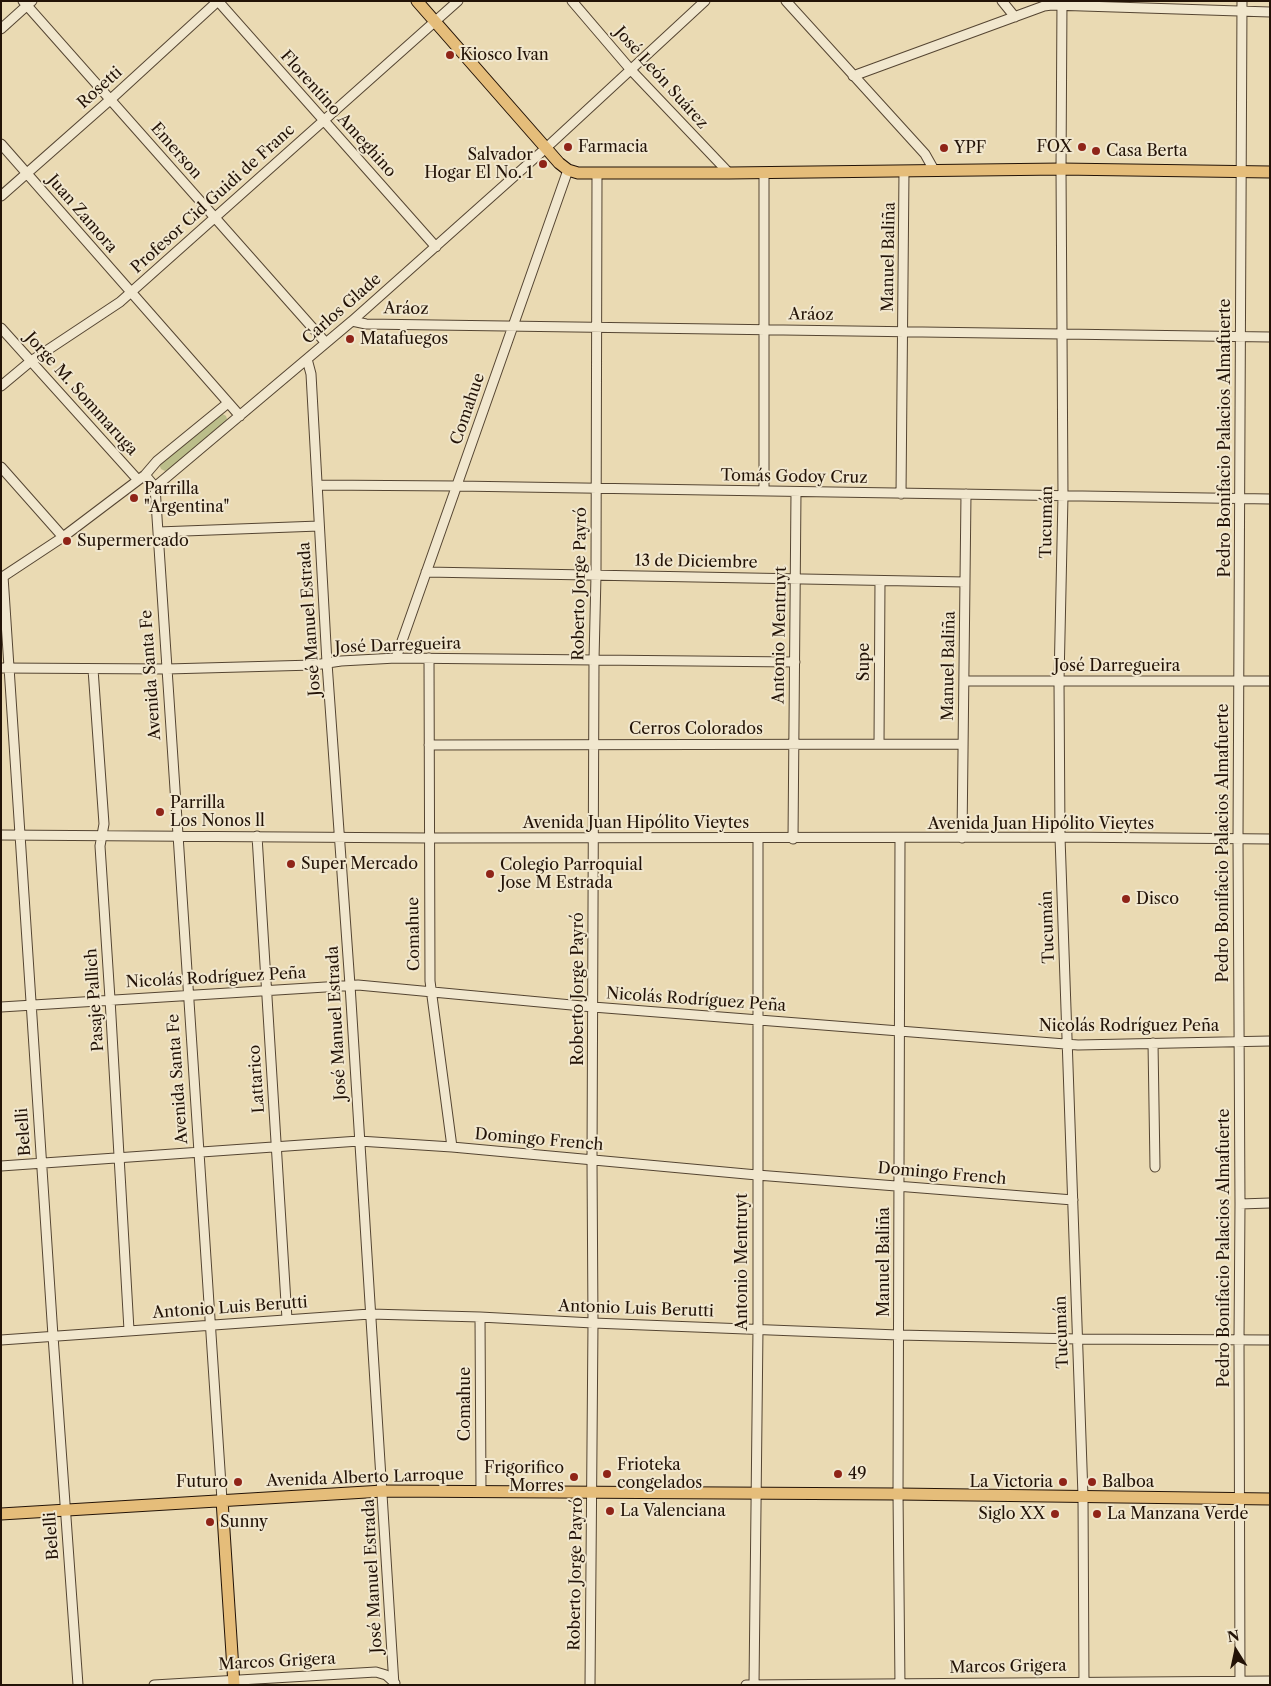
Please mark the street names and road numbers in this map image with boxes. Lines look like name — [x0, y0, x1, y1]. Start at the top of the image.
street label: José León Suárez — [610, 23, 712, 133]
street label: Florentino Ameghino — [276, 47, 400, 181]
street label: Rosetti — [74, 63, 126, 113]
street label: Emerson — [146, 119, 206, 183]
street label: Profesor Cid Guidi de Franc — [127, 120, 299, 278]
street label: Juan Zamora — [43, 171, 121, 257]
street label: Manuel Baliña — [878, 202, 900, 312]
street label: Carlos Glade — [299, 270, 385, 348]
street label: Aráoz — [383, 299, 429, 319]
street label: Pedro Bonifacio Palacios Almafuerte — [1215, 299, 1235, 577]
street label: Aráoz — [788, 305, 834, 325]
street label: Jorge M. Sommaruga — [21, 328, 141, 460]
street label: Comahue — [447, 371, 489, 447]
street label: Tomás Godoy Cruz — [720, 466, 868, 488]
street label: Tucumán — [1037, 485, 1057, 559]
street label: Roberto Jorge Payró — [569, 507, 591, 661]
street label: José Manuel Estrada — [295, 541, 325, 697]
street label: 13 de Diciembre — [634, 551, 758, 573]
street label: Antonio Mentruyt — [769, 566, 791, 704]
street label: Avenida Santa Fe — [137, 609, 165, 741]
street label: Manuel Baliña — [938, 611, 960, 721]
street label: José Darregueira — [335, 634, 461, 658]
street label: Supe — [854, 643, 874, 681]
street label: José Darregueira — [1054, 656, 1180, 676]
street label: Pedro Bonifacio Palacios Almafuerte — [1213, 704, 1233, 982]
street label: Cerros Colorados — [629, 719, 763, 739]
street label: Avenida Juan Hipólito Vieytes — [523, 813, 749, 833]
street label: Avenida Juan Hipólito Vieytes — [928, 814, 1154, 834]
street label: Tucumán — [1037, 890, 1059, 964]
street label: Comahue — [404, 897, 424, 971]
street label: Roberto Jorge Payró — [568, 912, 588, 1066]
street label: José Manuel Estrada — [323, 945, 351, 1101]
street label: Pasaje Pallich — [82, 948, 108, 1052]
street label: Nicolás Rodríguez Peña — [125, 964, 307, 992]
street label: Nicolás Rodríguez Peña — [605, 984, 787, 1016]
street label: Avenida Santa Fe — [164, 1013, 192, 1145]
street label: Nicolás Rodríguez Peña — [1039, 1016, 1219, 1036]
street label: Lattarico — [245, 1044, 269, 1114]
street label: Belelli — [13, 1107, 35, 1157]
street label: Pedro Bonifacio Palacios Almafuerte — [1214, 1109, 1234, 1387]
street label: Domingo French — [474, 1125, 604, 1155]
street label: Domingo French — [877, 1159, 1007, 1189]
street label: Antonio Mentruyt — [732, 1193, 752, 1331]
street label: Manuel Baliña — [874, 1207, 894, 1317]
street label: Antonio Luis Berutti — [152, 1293, 308, 1323]
street label: Tucumán — [1051, 1295, 1073, 1369]
street label: Antonio Luis Berutti — [558, 1297, 714, 1321]
street label: Comahue — [455, 1367, 475, 1441]
street label: Avenida Alberto Larroque — [266, 1465, 464, 1491]
street label: Roberto Jorge Payró — [565, 1497, 587, 1651]
street label: José Manuel Estrada — [359, 1498, 387, 1654]
street label: Belelli — [41, 1511, 63, 1561]
street label: Marcos Grigera — [218, 1649, 336, 1675]
street label: Marcos Grigera — [949, 1656, 1067, 1678]

